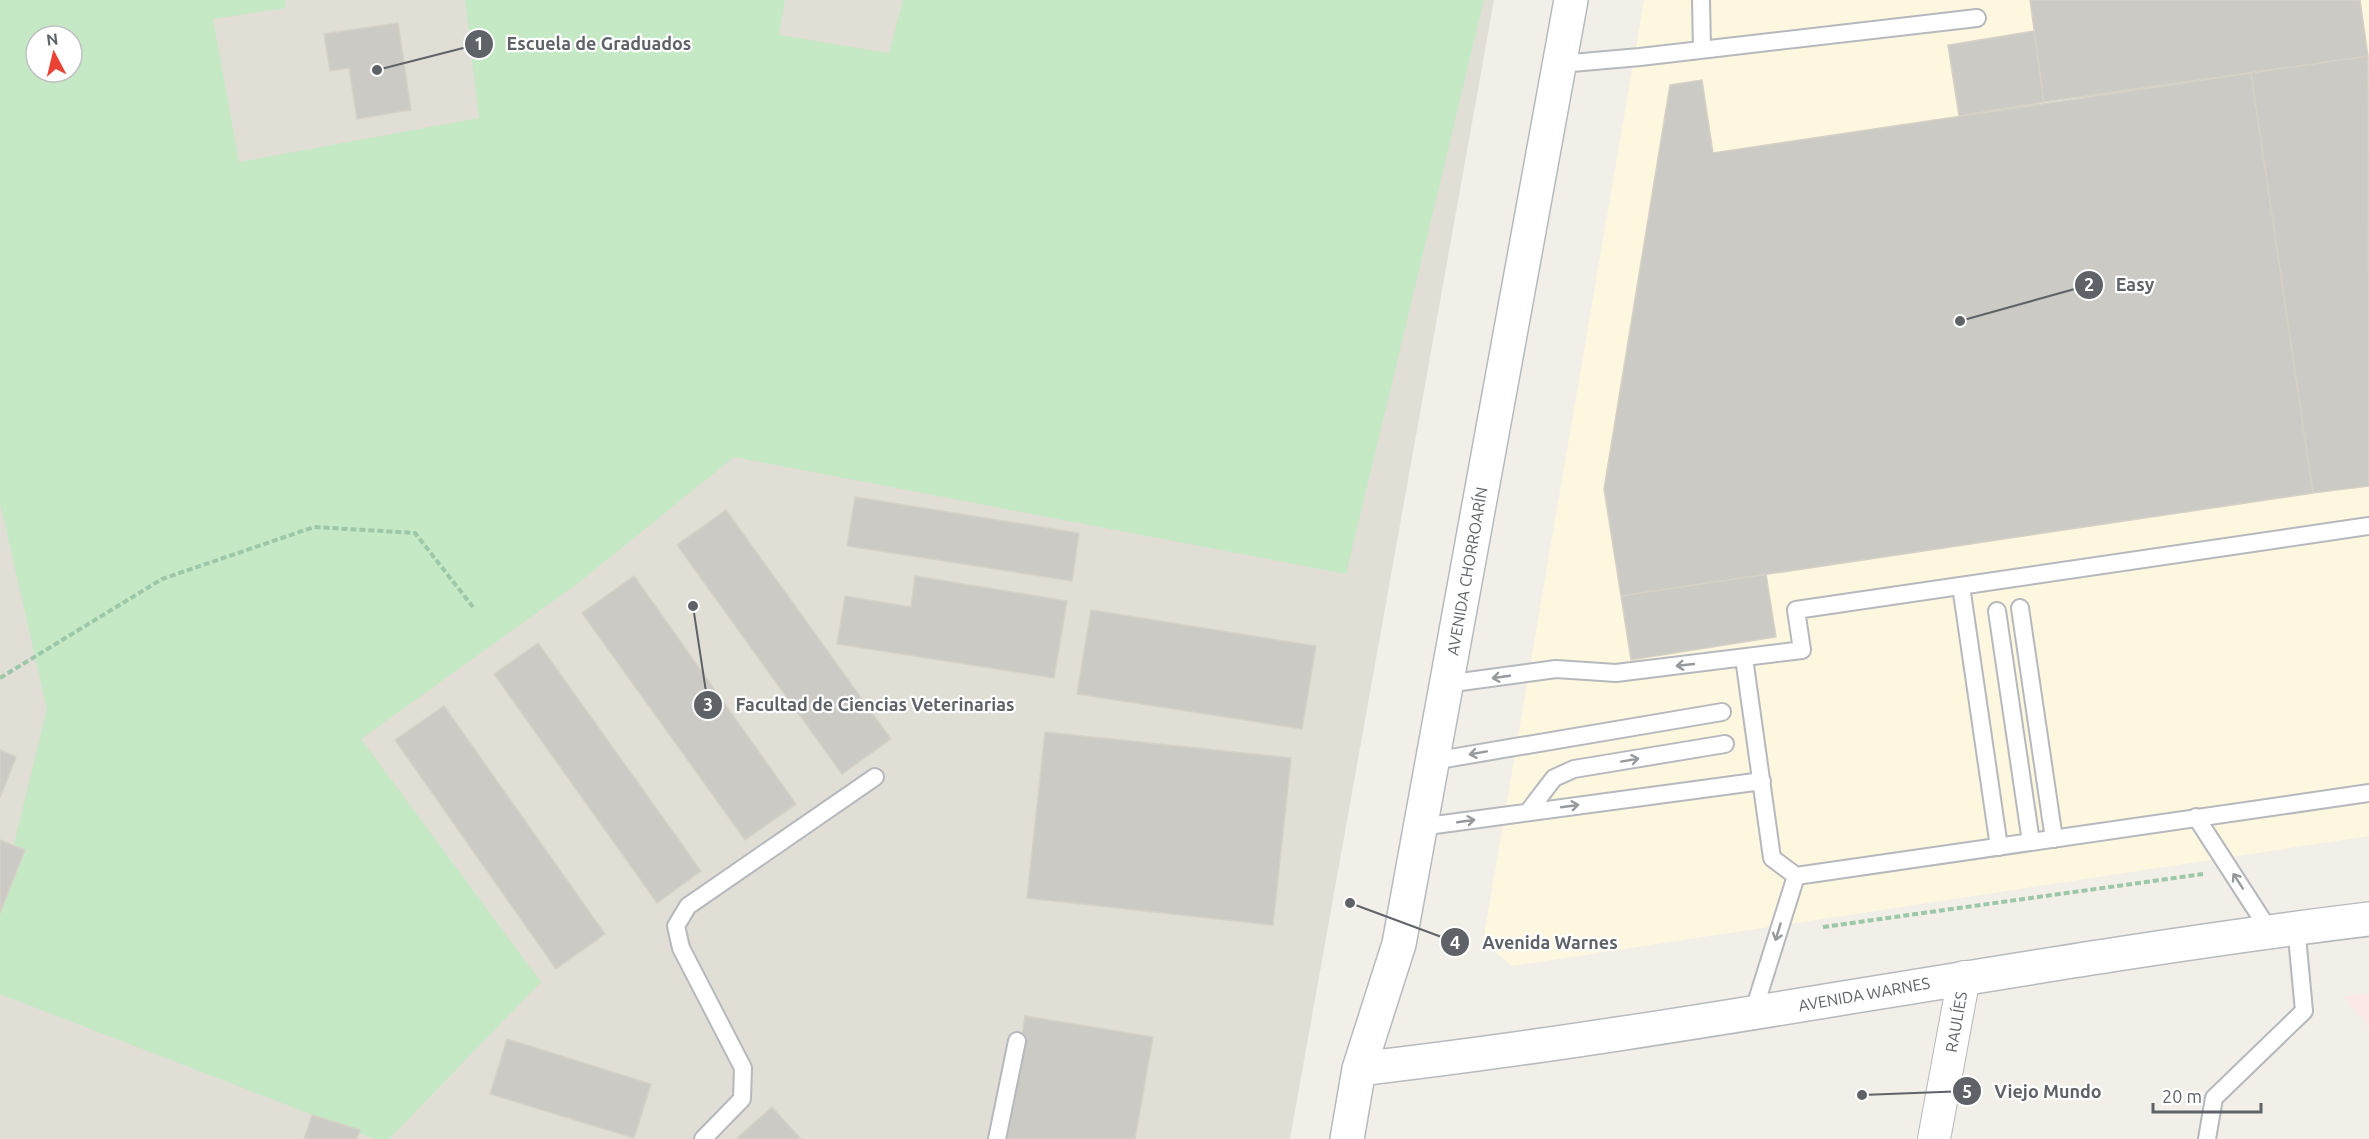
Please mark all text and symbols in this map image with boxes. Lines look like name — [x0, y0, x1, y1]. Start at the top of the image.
north arrow — [24, 24, 84, 84]
callout: Escuela de Graduados — [464, 26, 703, 62]
text: N — [45, 29, 59, 49]
text: 1 — [474, 33, 484, 53]
text: Escuela de Graduados — [507, 33, 691, 53]
callout: Easy — [2074, 267, 2166, 303]
text: 2 — [2084, 274, 2094, 294]
text: Easy — [2116, 274, 2155, 294]
street label: AVENIDA CHORROARÍN — [1441, 485, 1491, 657]
one-way arrow — [1676, 660, 1696, 671]
one-way arrow — [1492, 671, 1511, 682]
callout: Facultad de Ciencias Veterinarias — [693, 687, 1026, 723]
text: 3 — [703, 694, 713, 714]
text: Facultad de Ciencias Veterinarias — [735, 694, 1015, 714]
one-way arrow — [1468, 748, 1488, 759]
one-way arrow — [1620, 754, 1639, 765]
one-way arrow — [1559, 801, 1579, 812]
one-way arrow — [1456, 815, 1475, 826]
one-way arrow — [2231, 873, 2243, 890]
one-way arrow — [1772, 922, 1783, 941]
callout: Avenida Warnes — [1440, 924, 1629, 960]
text: 4 — [1450, 932, 1460, 952]
text: Avenida Warnes — [1482, 932, 1618, 952]
street label: AVENIDA WARNES — [1797, 974, 1931, 1014]
street label: RAULÍES — [1940, 990, 1970, 1054]
callout: Viejo Mundo — [1952, 1073, 2114, 1109]
scale bar — [2153, 1076, 2261, 1114]
text: 5 — [1962, 1081, 1972, 1101]
text: Viejo Mundo — [1994, 1081, 2102, 1101]
text: 20 m — [2162, 1086, 2202, 1106]

